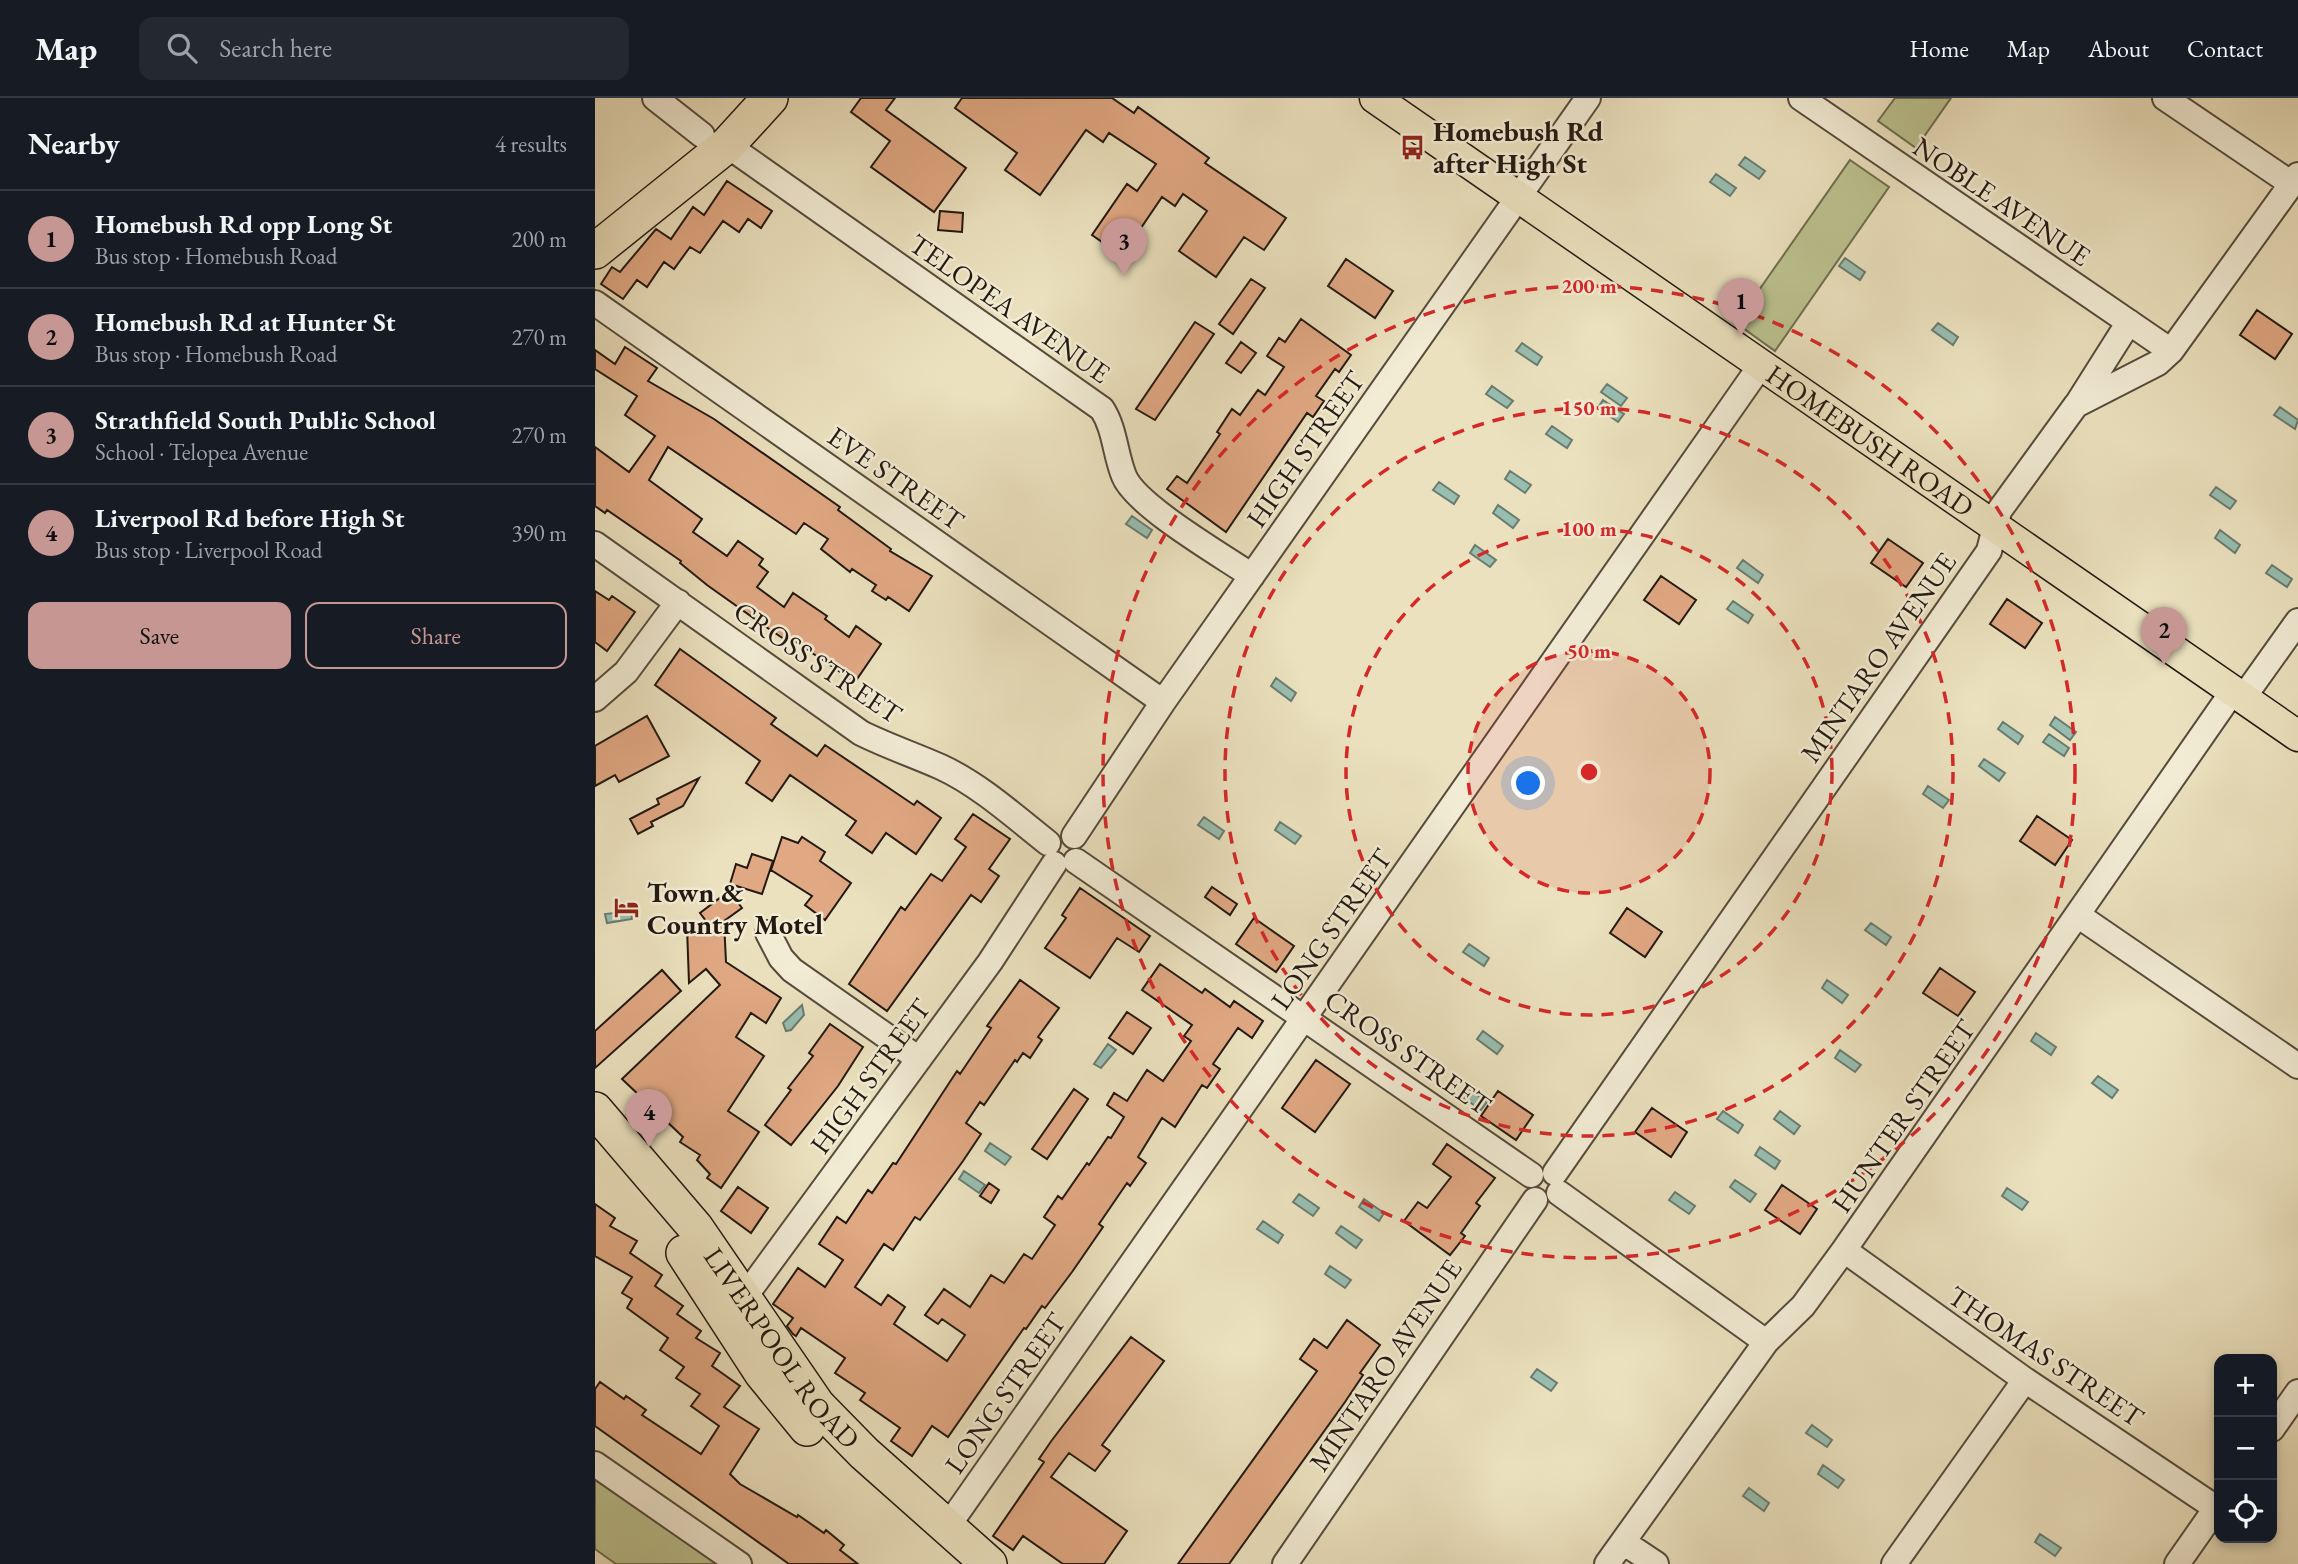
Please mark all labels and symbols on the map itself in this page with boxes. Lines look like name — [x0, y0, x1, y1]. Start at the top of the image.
place label: Homebush Rd after High St — [1433, 113, 1604, 181]
street label: NOBLE AVENUE — [1906, 128, 2098, 274]
bus stop icon: Homebush Rd after High St — [1399, 133, 1427, 161]
pin: 3 — [1101, 218, 1147, 276]
street label: TELOPEA AVENUE — [903, 225, 1118, 391]
text: 200 m — [1561, 272, 1617, 299]
pin: 1 — [1718, 278, 1764, 336]
street label: HOMEBUSH ROAD — [1759, 356, 1981, 525]
street label: HIGH STREET — [1238, 364, 1372, 534]
text: 150 m — [1561, 394, 1617, 421]
street label: EVE STREET — [821, 418, 971, 538]
text: 100 m — [1561, 515, 1617, 542]
street label: MINTARO AVENUE — [1792, 545, 1964, 769]
street label: CROSS STREET — [727, 593, 909, 732]
pin: 2 — [2141, 607, 2187, 665]
text: 50 m — [1567, 637, 1611, 664]
centre of rings — [1577, 760, 1601, 784]
your location — [1511, 766, 1545, 800]
street label: LONG STREET — [1262, 841, 1400, 1016]
place label: Town & Country Motel — [647, 874, 823, 942]
hotel icon: Town & Country Motel — [613, 894, 641, 922]
street label: CROSS STREET — [1318, 981, 1498, 1123]
street label: HIGH STREET — [802, 991, 938, 1161]
street label: HUNTER STREET — [1823, 1012, 1983, 1220]
pin: 4 — [626, 1089, 672, 1147]
street label: LIVERPOOL ROAD — [696, 1240, 868, 1456]
street label: MINTARO AVENUE — [1301, 1252, 1469, 1478]
street label: THOMAS STREET — [1941, 1277, 2151, 1435]
street label: LONG STREET — [936, 1305, 1074, 1480]

